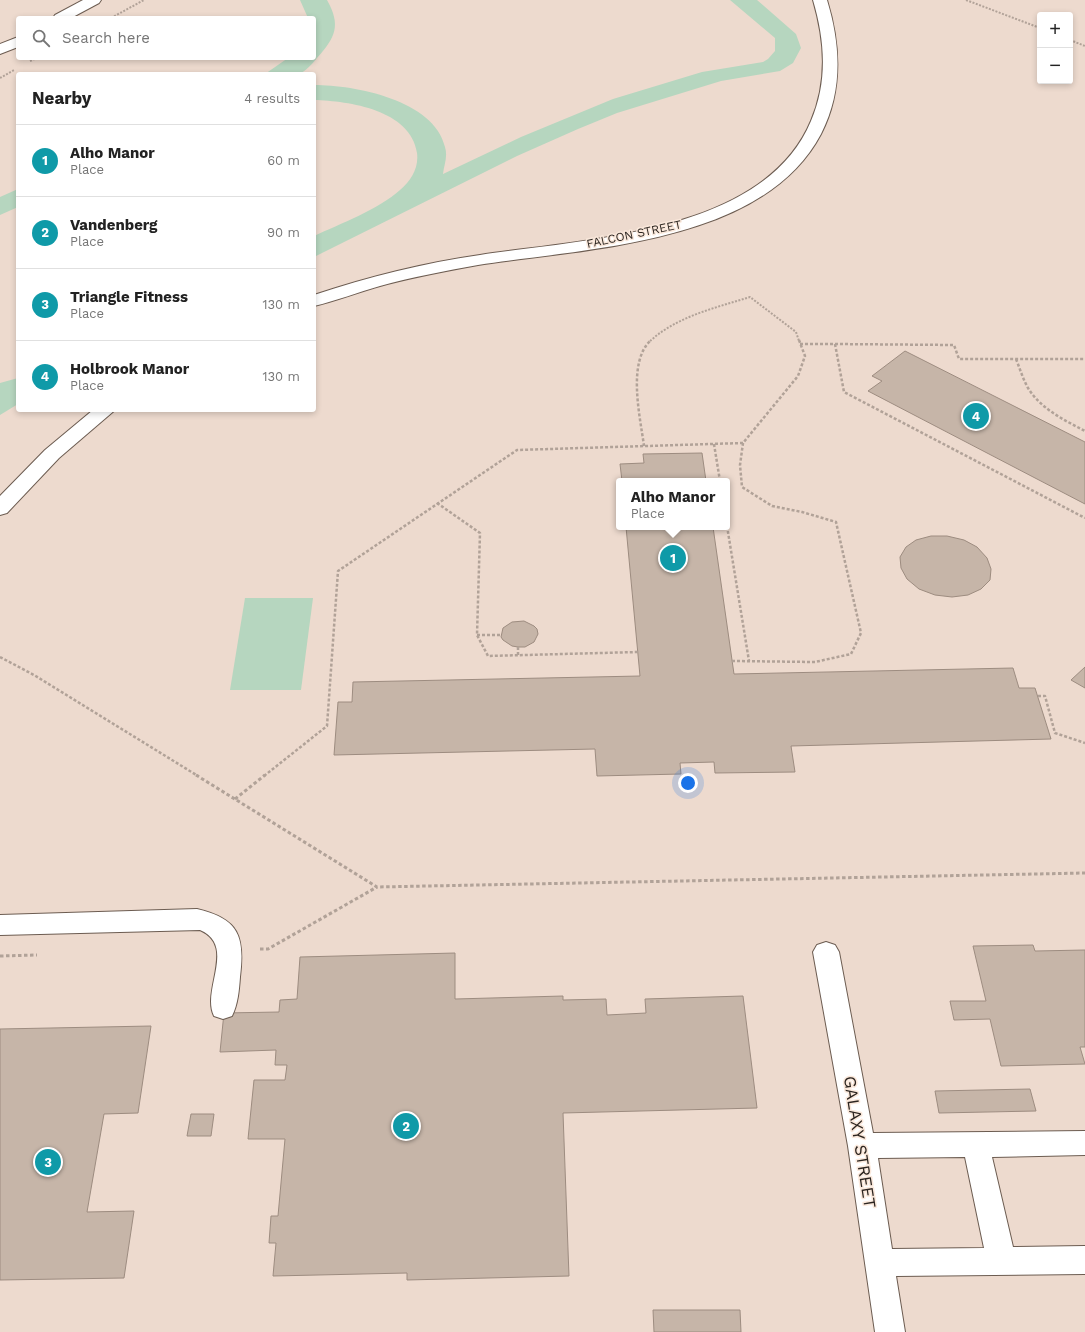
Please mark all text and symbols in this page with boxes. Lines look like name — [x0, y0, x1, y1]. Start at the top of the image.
map controls — [1037, 12, 1073, 84]
button: + — [1037, 12, 1073, 48]
search box — [16, 16, 316, 60]
icon: search — [30, 27, 52, 49]
text: Search here — [62, 29, 150, 47]
button: − — [1037, 48, 1073, 84]
text: Nearby — [32, 88, 91, 108]
text: 4 results — [244, 91, 300, 106]
text: Alho Manor — [70, 144, 155, 162]
text: 1 — [42, 153, 48, 168]
text: 60 m — [267, 153, 300, 168]
text: Place — [70, 162, 104, 177]
text: Vandenberg — [70, 216, 158, 234]
street label: FALCON STREET — [585, 217, 683, 251]
text: 2 — [41, 225, 49, 240]
text: 90 m — [267, 225, 300, 240]
text: Place — [70, 234, 104, 249]
text: Triangle Fitness — [70, 288, 188, 306]
text: 3 — [41, 297, 49, 312]
text: 130 m — [262, 297, 300, 312]
text: Place — [70, 306, 104, 321]
text: Holbrook Manor — [70, 360, 189, 378]
text: 4 — [41, 369, 49, 384]
text: 130 m — [262, 369, 300, 384]
text: Place — [70, 378, 104, 393]
pin: 4 — [963, 401, 989, 431]
popup — [616, 478, 730, 530]
text: Alho Manor — [631, 488, 715, 506]
text: Place — [631, 506, 665, 521]
pin: 1 — [660, 543, 686, 573]
your location — [678, 773, 698, 793]
street label: GALAXY STREET — [840, 1074, 880, 1210]
pin: 2 — [393, 1111, 419, 1141]
pin: 3 — [35, 1147, 61, 1177]

